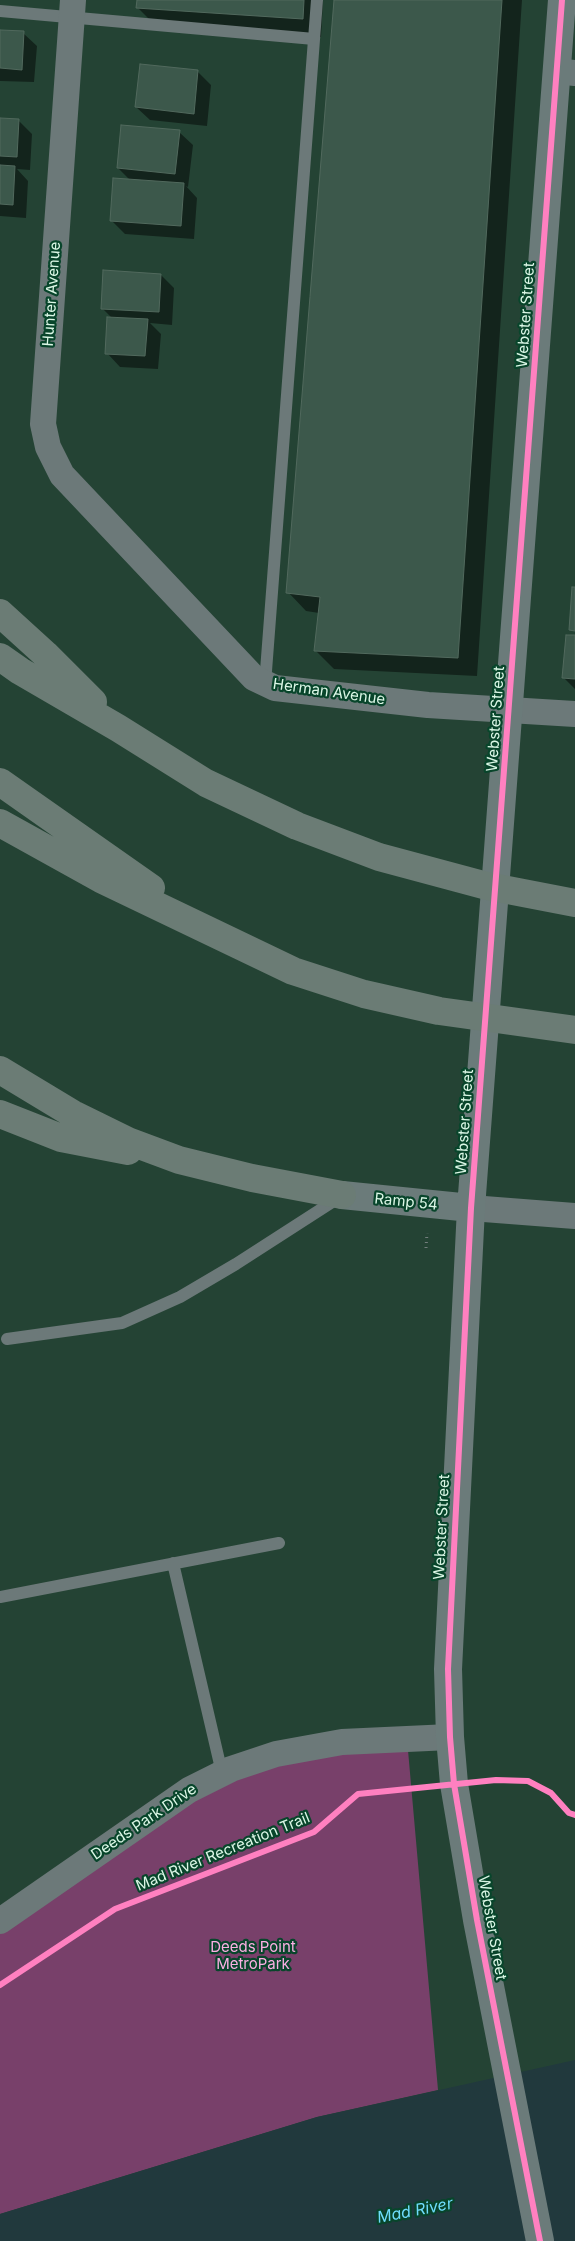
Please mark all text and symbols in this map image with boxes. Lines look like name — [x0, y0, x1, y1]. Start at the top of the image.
street label: Hunter Avenue — [39, 241, 65, 347]
street label: Webster Street — [513, 262, 539, 368]
street label: Webster Street — [483, 666, 509, 772]
street label: Herman Avenue — [272, 675, 386, 709]
street label: Webster Street — [452, 1069, 478, 1175]
street label: Ramp 54 — [374, 1190, 438, 1214]
street label: Webster Street — [430, 1474, 454, 1580]
street label: Deeds Park Drive — [88, 1780, 200, 1864]
street label: Mad River Recreation Trail — [134, 1809, 312, 1895]
street label: Webster Street — [474, 1874, 510, 1982]
park label: Deeds Point MetroPark — [210, 1938, 296, 1973]
water label: Mad River — [376, 2194, 454, 2228]

